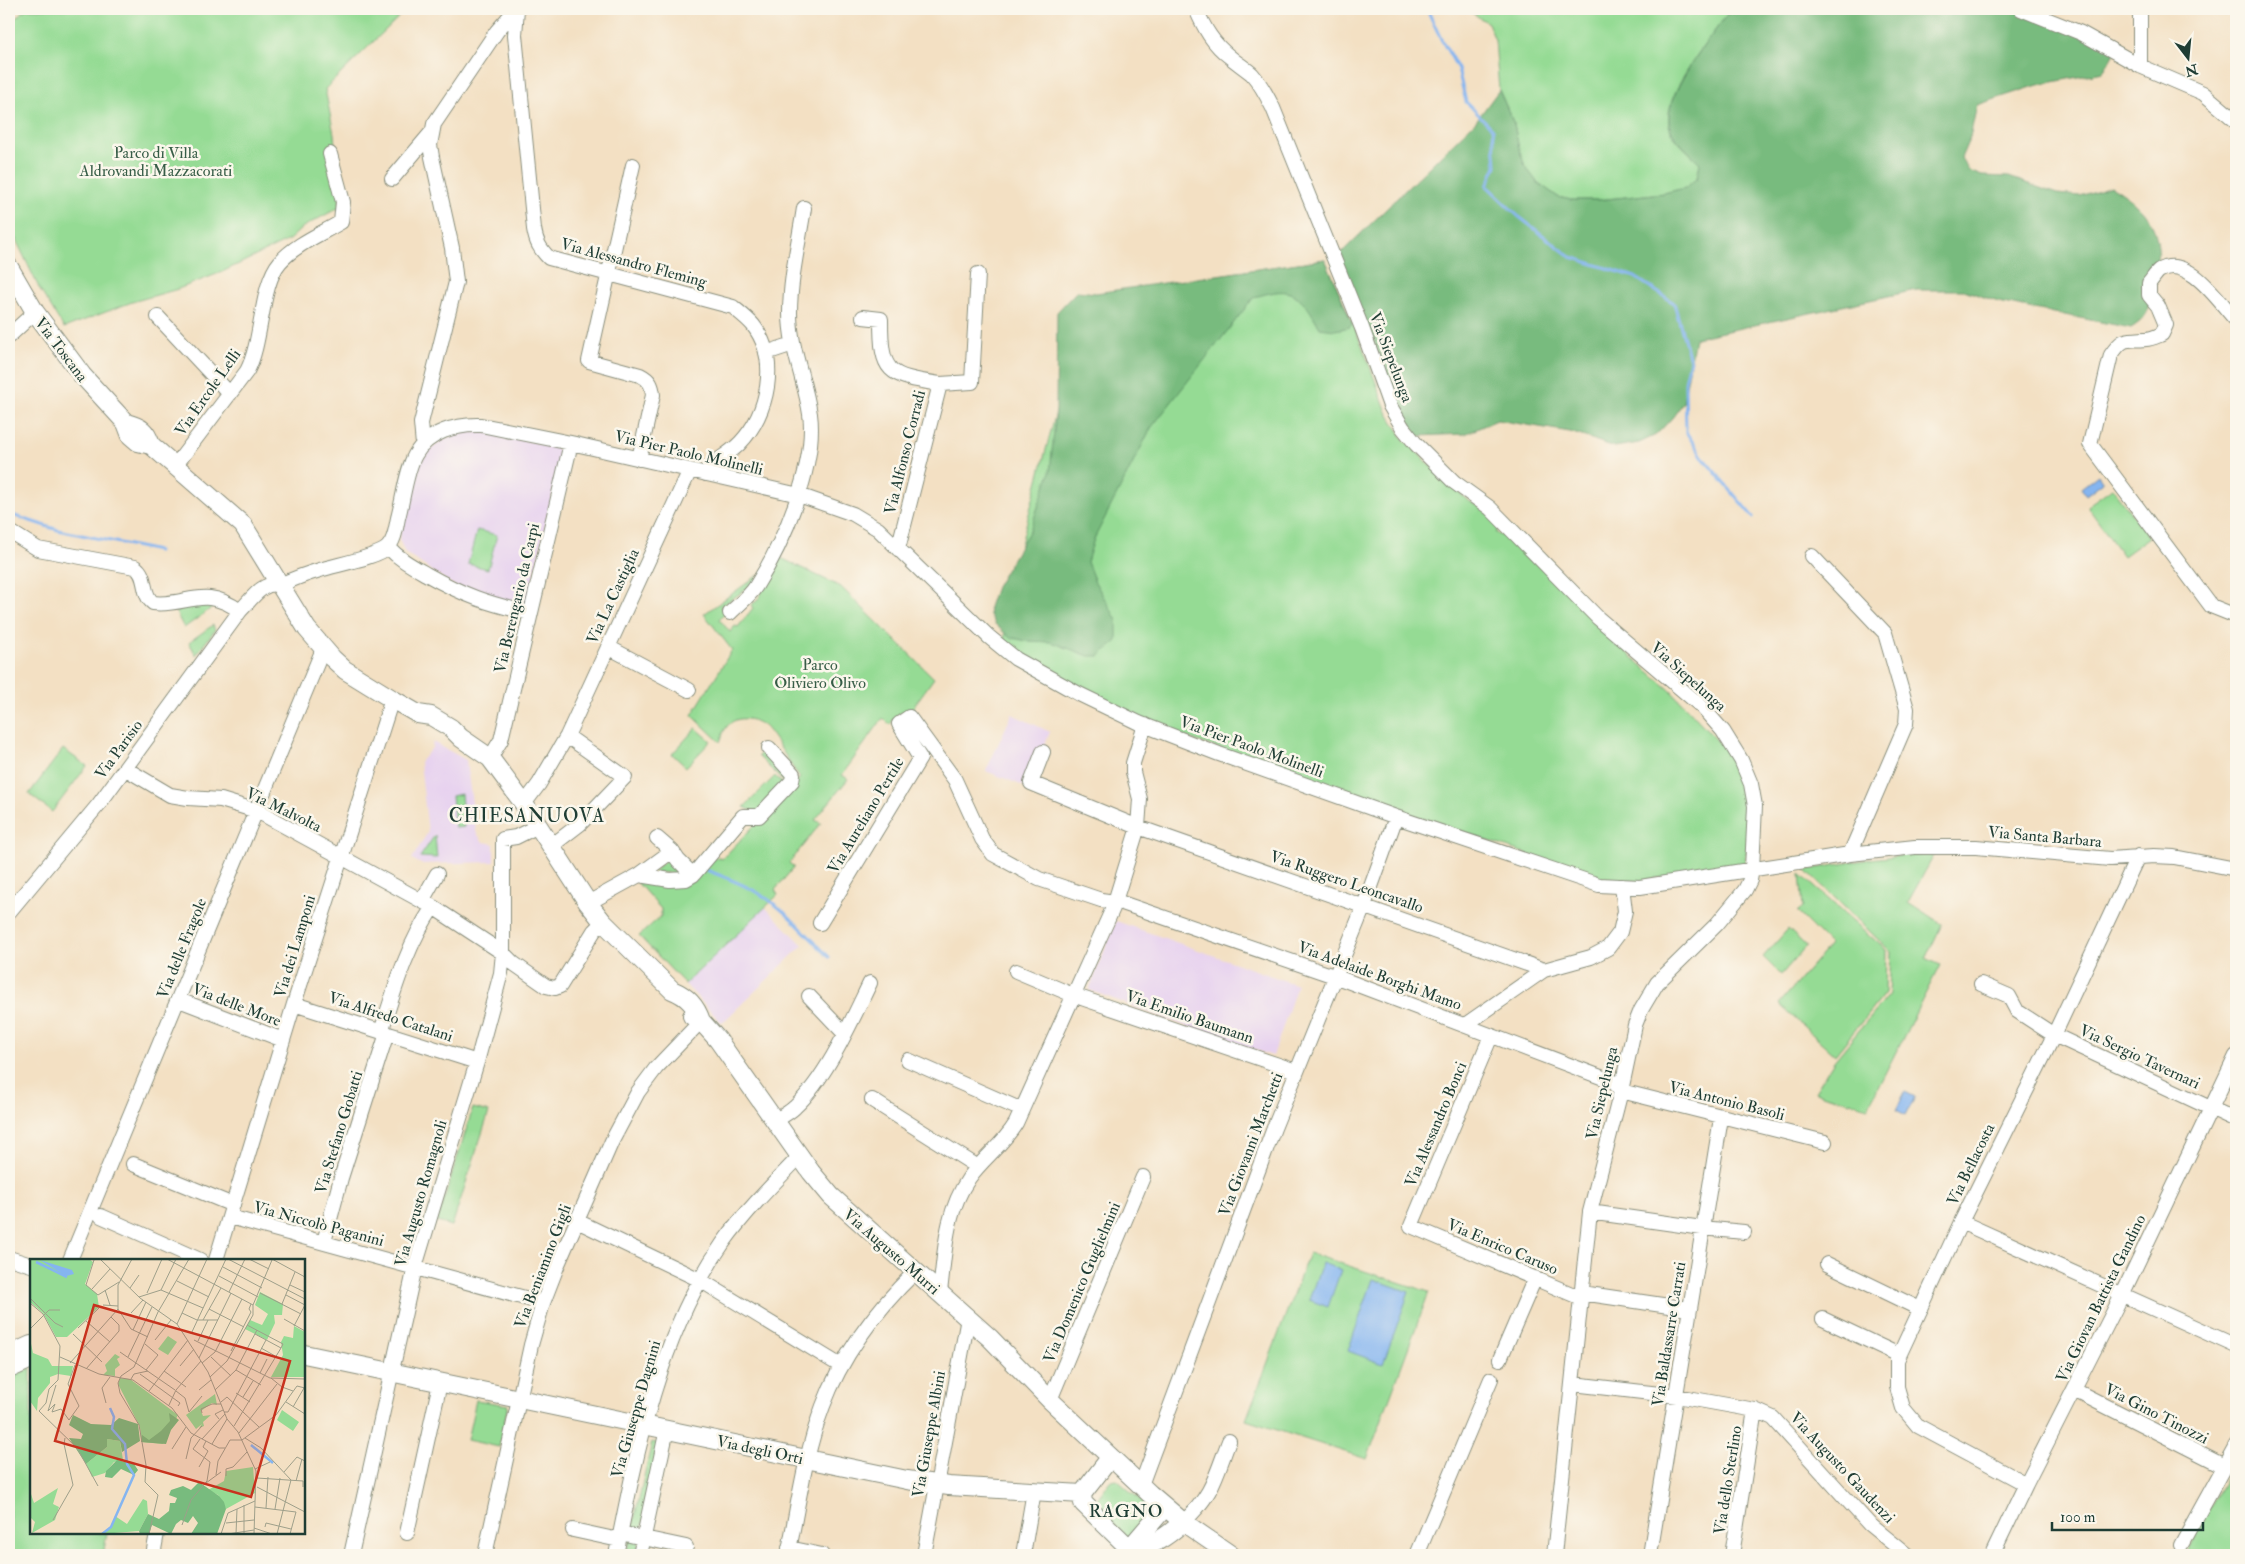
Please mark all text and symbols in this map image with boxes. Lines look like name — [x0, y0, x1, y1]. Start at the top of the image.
north arrow — [2162, 32, 2212, 82]
text: N — [2183, 60, 2201, 80]
park label: Parco di Villa Aldrovandi Mazzacorati — [79, 143, 232, 181]
street label: Via Alessandro Fleming — [558, 234, 710, 292]
street label: Via Siepelunga — [1364, 309, 1418, 406]
street label: Via Toscana — [30, 313, 92, 386]
street label: Via Ercole Lelli — [170, 345, 245, 440]
street label: Via Alfonso Corradi — [880, 388, 930, 516]
street label: Via Pier Paolo Molinelli — [613, 426, 765, 480]
street label: Via Berengario da Carpi — [490, 521, 545, 675]
street label: Via La Castiglia — [582, 545, 644, 647]
street label: Via Siepelunga — [1646, 638, 1731, 717]
park label: Parco Oliviero Olivo — [774, 655, 866, 693]
street label: Via Pier Paolo Molinelli — [1177, 712, 1326, 782]
street label: Via Parisio — [91, 716, 147, 783]
street label: Via Aureliano Pertile — [823, 753, 909, 877]
street label: Via Malvolta — [242, 783, 325, 837]
district label: CHIESANUOVA — [449, 804, 605, 828]
street label: Via Santa Barbara — [1987, 822, 2103, 852]
street label: Via Ruggero Leoncavallo — [1267, 846, 1426, 918]
street label: Via dei Lamponi — [270, 892, 321, 1000]
street label: Via delle Fragole — [153, 895, 211, 1002]
street label: Via Adelaide Borghi Mamo — [1295, 937, 1465, 1015]
street label: Via delle More — [189, 979, 284, 1031]
street label: Via Emilio Baumann — [1123, 986, 1256, 1048]
street label: Via Alfredo Catalani — [326, 987, 455, 1046]
street label: Via Sergio Tavernari — [2076, 1020, 2203, 1094]
street label: Via Siepelunga — [1582, 1044, 1623, 1142]
street label: Via Alessandro Bonci — [1401, 1059, 1471, 1190]
street label: Via Stefano Gobatti — [311, 1068, 367, 1196]
street label: Via Giovanni Marchetti — [1214, 1070, 1288, 1219]
street label: Via Antonio Basoli — [1667, 1077, 1787, 1125]
street label: Via Augusto Romagnoli — [390, 1118, 452, 1269]
street label: Via Bellacosta — [1942, 1120, 2000, 1209]
street label: Via Niccolò Paganini — [251, 1197, 386, 1251]
street label: Via Domenico Guglielmini — [1039, 1199, 1125, 1366]
street label: Via Beniamino Gigli — [510, 1201, 576, 1331]
street label: Via Augusto Murri — [839, 1204, 944, 1299]
street label: Via Giovan Battista Gandino — [2052, 1211, 2150, 1386]
street label: Via Enrico Caruso — [1444, 1215, 1561, 1279]
inset map — [30, 1259, 305, 1534]
street label: Via Baldassarre Carrati — [1648, 1260, 1690, 1408]
street label: Via Giuseppe Dagnini — [607, 1338, 666, 1481]
street label: Via Giuseppe Albini — [908, 1369, 951, 1499]
street label: Via Gino Tinozzi — [2101, 1379, 2212, 1449]
street label: Via Augusto Gaudenzi — [1786, 1408, 1899, 1528]
street label: Via dello Sterlino — [1709, 1424, 1747, 1536]
street label: Via degli Orti — [715, 1431, 805, 1469]
scale bar — [2052, 1499, 2204, 1531]
district label: RAGNO — [1089, 1500, 1163, 1523]
text: 100 m — [2060, 1508, 2096, 1527]

